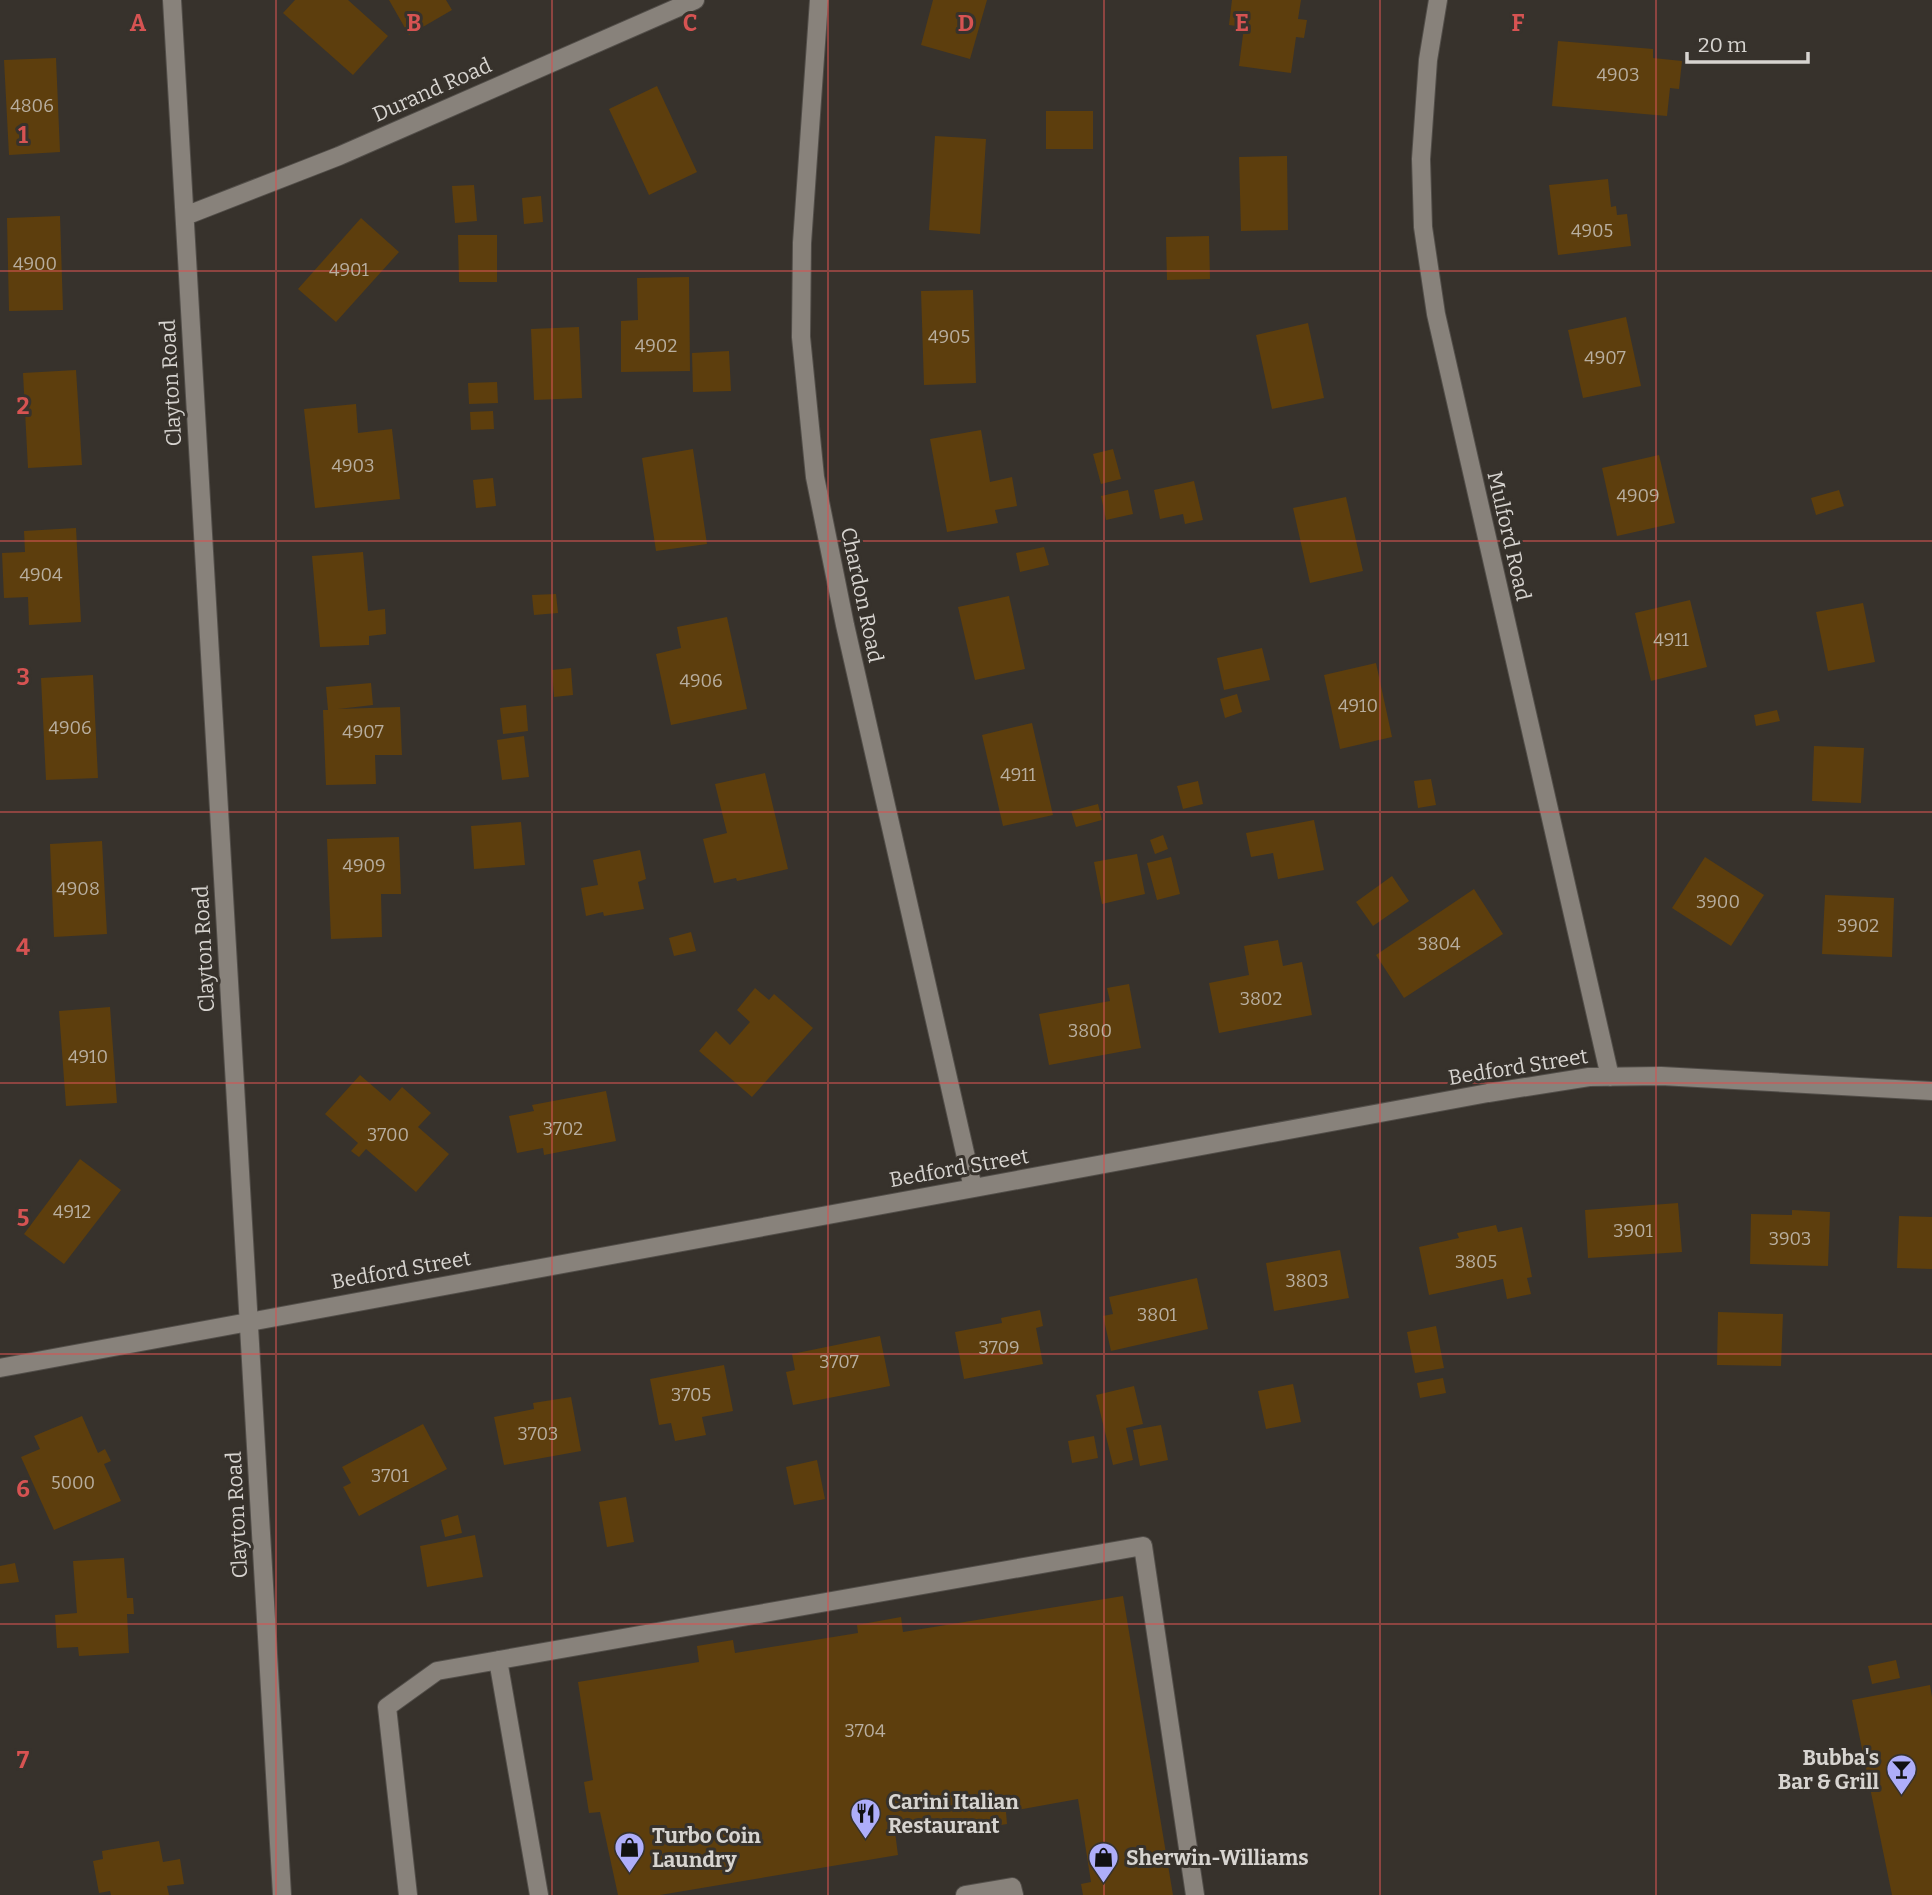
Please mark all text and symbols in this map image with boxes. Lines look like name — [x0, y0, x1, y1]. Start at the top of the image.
text: A — [130, 9, 147, 37]
text: B — [407, 9, 421, 37]
text: C — [683, 9, 697, 37]
text: D — [958, 9, 974, 37]
text: E — [1235, 9, 1249, 37]
text: F — [1512, 9, 1525, 37]
scale bar — [1687, 21, 1808, 65]
text: 20 m — [1698, 32, 1747, 58]
street label: Durand Road — [369, 52, 495, 128]
house number: 4903 — [1597, 64, 1639, 86]
house number: 4806 — [10, 95, 54, 117]
text: 1 — [18, 121, 28, 149]
house number: 4905 — [1571, 220, 1613, 242]
house number: 4900 — [13, 253, 57, 275]
house number: 4901 — [329, 259, 370, 281]
street label: Clayton Road — [155, 319, 187, 447]
house number: 4905 — [928, 326, 970, 348]
house number: 4902 — [635, 335, 677, 357]
house number: 4907 — [1584, 347, 1626, 369]
text: 2 — [17, 392, 30, 420]
house number: 4903 — [332, 455, 374, 477]
street label: Mulford Road — [1482, 469, 1536, 603]
house number: 4909 — [1616, 485, 1660, 507]
street label: Chardon Road — [835, 525, 889, 665]
house number: 4904 — [19, 564, 63, 586]
house number: 4911 — [1653, 629, 1690, 651]
text: 3 — [16, 663, 30, 691]
house number: 4906 — [679, 670, 723, 692]
house number: 4910 — [1338, 695, 1378, 717]
house number: 4906 — [48, 717, 92, 739]
house number: 4907 — [342, 721, 384, 743]
house number: 4911 — [1000, 764, 1037, 786]
house number: 4909 — [342, 855, 386, 877]
house number: 4908 — [56, 878, 100, 900]
street label: Clayton Road — [188, 885, 220, 1013]
house number: 3900 — [1696, 891, 1740, 913]
house number: 3902 — [1837, 915, 1879, 937]
text: 4 — [16, 933, 30, 961]
house number: 3804 — [1417, 933, 1461, 955]
house number: 3802 — [1240, 988, 1282, 1010]
house number: 3800 — [1068, 1020, 1112, 1042]
street label: Bedford Street — [1446, 1043, 1590, 1091]
house number: 4910 — [68, 1046, 108, 1068]
house number: 3702 — [543, 1118, 583, 1140]
house number: 3700 — [367, 1124, 409, 1146]
street label: Bedford Street — [887, 1143, 1031, 1193]
house number: 4912 — [53, 1201, 91, 1223]
text: 5 — [17, 1204, 29, 1232]
house number: 3901 — [1613, 1220, 1653, 1242]
house number: 3903 — [1769, 1228, 1811, 1250]
street label: Bedford Street — [329, 1245, 473, 1295]
house number: 3805 — [1455, 1251, 1497, 1273]
house number: 3803 — [1286, 1270, 1328, 1292]
house number: 3801 — [1137, 1304, 1178, 1326]
house number: 3709 — [978, 1337, 1020, 1359]
house number: 3707 — [819, 1351, 859, 1373]
house number: 3705 — [671, 1384, 711, 1406]
house number: 3703 — [518, 1423, 558, 1445]
street label: Clayton Road — [221, 1451, 253, 1579]
house number: 3701 — [371, 1465, 410, 1487]
house number: 5000 — [51, 1472, 95, 1494]
text: 6 — [16, 1475, 30, 1503]
house number: 3704 — [844, 1720, 886, 1742]
place label: Bubba's Bar & Grill — [1778, 1745, 1879, 1795]
text: 7 — [17, 1746, 30, 1774]
bar icon: Bubba's Bar & Grill — [1885, 1753, 1919, 1797]
place label: Carini Italian Restaurant — [888, 1789, 1019, 1839]
restaurant icon: Carini Italian Restaurant — [848, 1797, 882, 1841]
place label: Turbo Coin Laundry — [652, 1823, 761, 1873]
shop icon: Turbo Coin Laundry — [612, 1831, 646, 1875]
shop icon: Sherwin-Williams — [1086, 1841, 1120, 1885]
place label: Sherwin-Williams — [1126, 1845, 1309, 1871]

